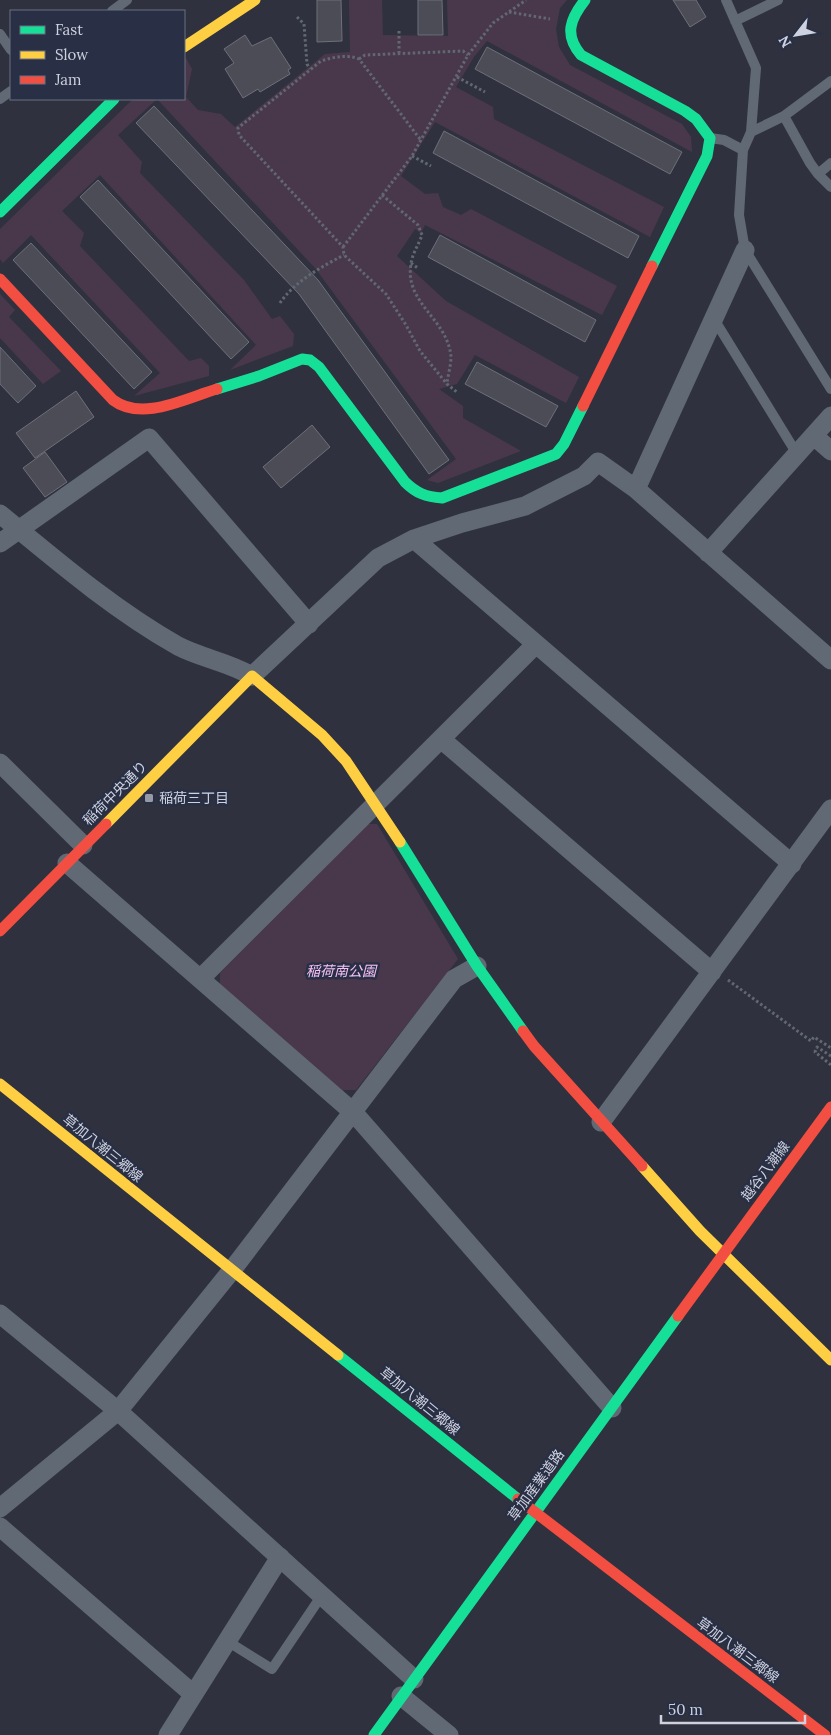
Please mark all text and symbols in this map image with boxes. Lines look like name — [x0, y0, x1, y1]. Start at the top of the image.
legend — [10, 10, 185, 100]
north arrow — [771, 10, 821, 60]
text: Fast — [55, 20, 83, 39]
text: N — [774, 32, 795, 51]
text: Slow — [55, 45, 88, 64]
text: Jam — [54, 70, 82, 89]
street label: 稲荷中央通り — [79, 757, 151, 829]
place label: 稲荷三丁目 — [159, 789, 229, 807]
marker: 稲荷三丁目 — [143, 792, 155, 804]
park label: 稲荷南公園 — [306, 962, 378, 980]
street label: 草加八潮三郷線 — [59, 1110, 147, 1186]
street label: 越谷八潮線 — [737, 1138, 793, 1204]
street label: 草加八潮三郷線 — [376, 1363, 464, 1439]
street label: 草加産業道路 — [504, 1446, 568, 1524]
street label: 草加八潮三郷線 — [693, 1613, 783, 1687]
scale bar — [661, 1692, 805, 1724]
text: 50 m — [668, 1700, 703, 1719]

